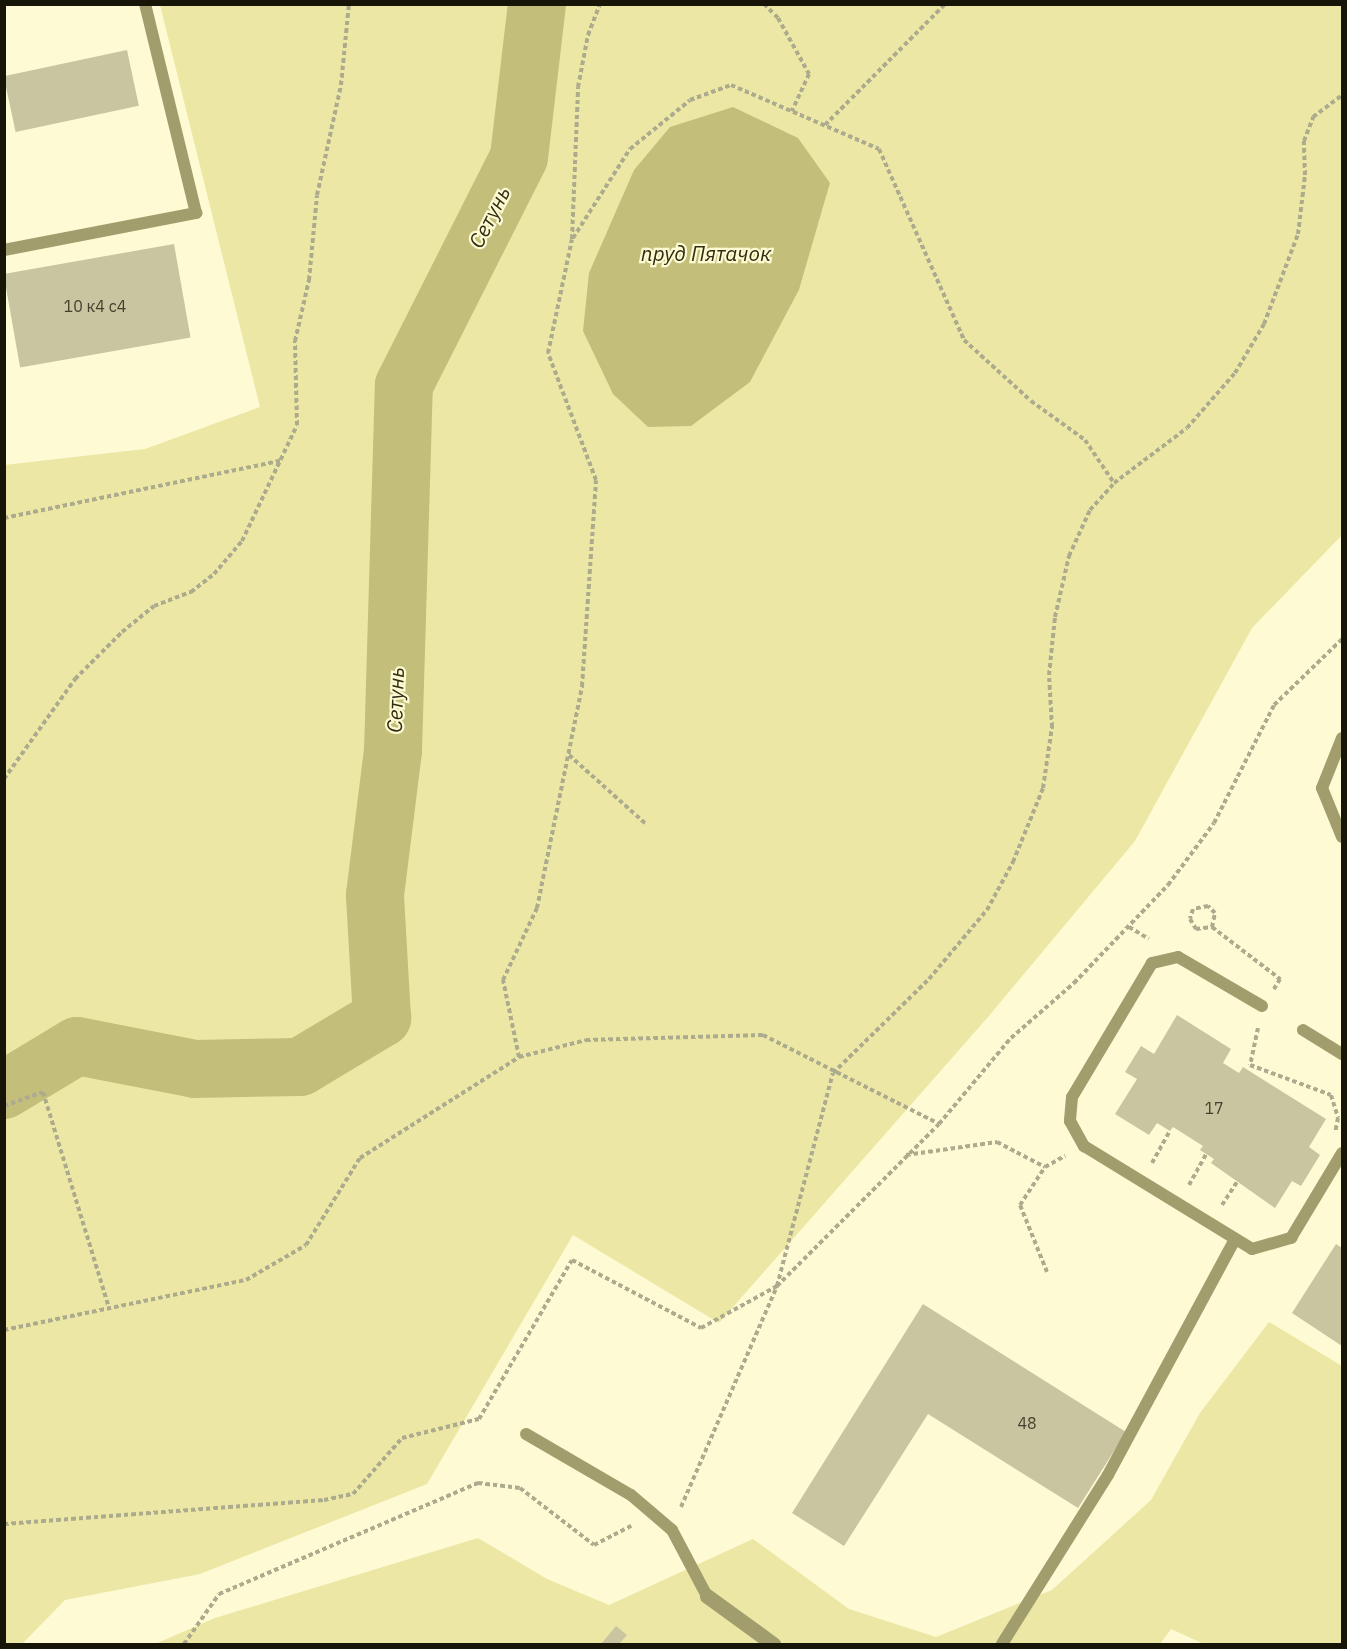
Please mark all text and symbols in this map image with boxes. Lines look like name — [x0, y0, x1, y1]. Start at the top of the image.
water label: Сетунь — [463, 182, 515, 252]
water label: пруд Пятачок — [641, 240, 771, 266]
house number: 10 к4 с4 — [64, 296, 126, 316]
water label: Сетунь — [381, 667, 409, 733]
house number: 17 — [1204, 1098, 1224, 1118]
house number: 48 — [1017, 1413, 1037, 1433]

